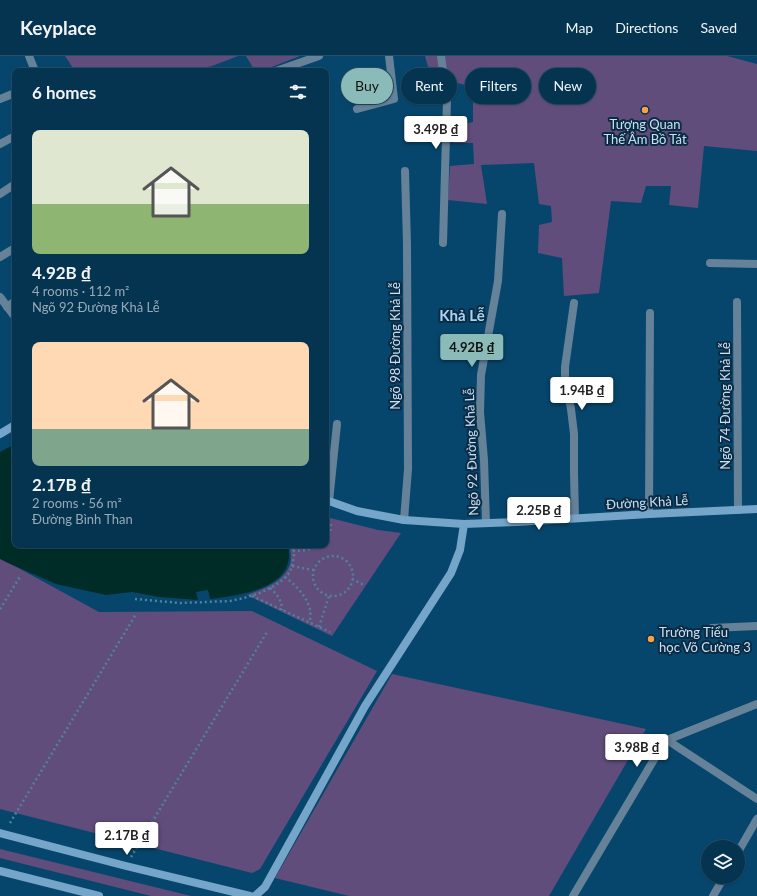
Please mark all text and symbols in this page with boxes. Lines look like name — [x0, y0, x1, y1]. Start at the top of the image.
text: Keyplace — [20, 16, 97, 39]
text: Map — [566, 19, 593, 36]
text: Directions — [615, 19, 678, 36]
text: Saved — [700, 19, 737, 36]
chip: Buy — [341, 68, 393, 104]
chip: Rent — [401, 68, 457, 104]
chip: Filters — [465, 68, 531, 104]
chip: New — [539, 68, 596, 104]
icon: filters — [287, 81, 309, 103]
text: 6 homes — [32, 82, 96, 103]
marker: Tượng Quan Thế Âm Bồ Tát — [640, 105, 650, 115]
pin: 3.49B ₫ — [399, 116, 473, 150]
place label: Tượng Quan Thế Âm Bồ Tát — [603, 116, 687, 147]
text: 3.49B ₫ — [413, 121, 459, 137]
icon: home — [135, 156, 207, 228]
text: 4.92B ₫ — [32, 262, 91, 283]
street label: Ngõ 98 Đường Khả Lễ — [387, 282, 403, 410]
text: 4 rooms · 112 m² — [32, 283, 129, 299]
text: Ngõ 92 Đường Khả Lễ — [32, 299, 160, 315]
district label: Khả Lễ — [439, 306, 485, 324]
pin: 4.92B ₫ — [435, 334, 509, 368]
text: 4.92B ₫ — [449, 339, 495, 355]
street label: Ngõ 74 Đường Khả Lễ — [717, 342, 733, 470]
icon: home — [135, 368, 207, 440]
pin: 1.94B ₫ — [545, 377, 619, 411]
text: 1.94B ₫ — [559, 382, 605, 398]
street label: Ngõ 92 Đường Khả Lễ — [461, 388, 481, 516]
text: 2.17B ₫ — [32, 474, 91, 495]
street label: Đường Khả Lễ — [606, 492, 689, 512]
text: 2 rooms · 56 m² — [32, 495, 122, 511]
pin: 2.25B ₫ — [502, 497, 576, 531]
text: 2.25B ₫ — [516, 502, 562, 518]
text: Đường Bình Than — [32, 511, 133, 527]
place label: Trường Tiểu học Võ Cường 3 — [659, 624, 751, 655]
marker: Trường Tiểu học Võ Cường 3 — [646, 634, 656, 644]
pin: 3.98B ₫ — [600, 734, 674, 768]
text: 3.98B ₫ — [614, 739, 660, 755]
pin: 2.17B ₫ — [90, 822, 164, 856]
text: 2.17B ₫ — [104, 827, 150, 843]
map controls — [701, 840, 745, 884]
button: layers — [701, 840, 745, 884]

